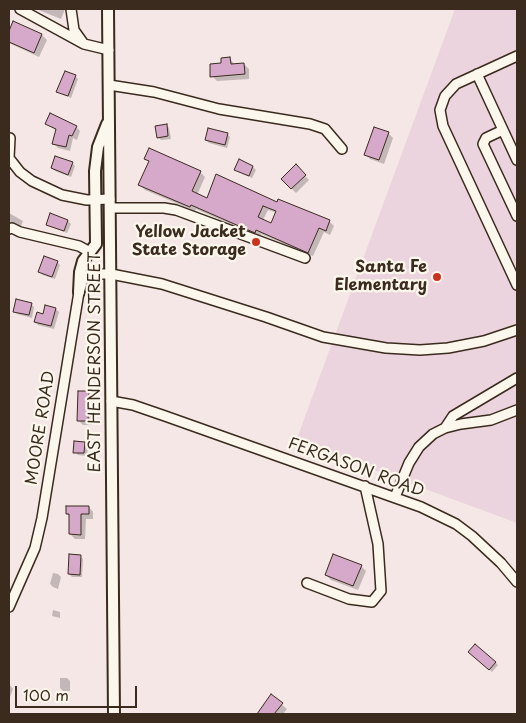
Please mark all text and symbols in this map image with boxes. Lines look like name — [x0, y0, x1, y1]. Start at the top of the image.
place label: Yellow Jacket State Storage — [132, 223, 246, 261]
marker: Yellow Jacket State Storage — [250, 236, 262, 248]
street label: EAST HENDERSON STREET — [86, 252, 106, 472]
place label: Santa Fe Elementary — [334, 258, 427, 296]
marker: Santa Fe Elementary — [431, 271, 443, 283]
street label: MOORE ROAD — [23, 370, 59, 486]
street label: FERGASON ROAD — [285, 434, 427, 502]
scale bar — [18, 676, 140, 708]
text: 100 m — [23, 683, 69, 706]

